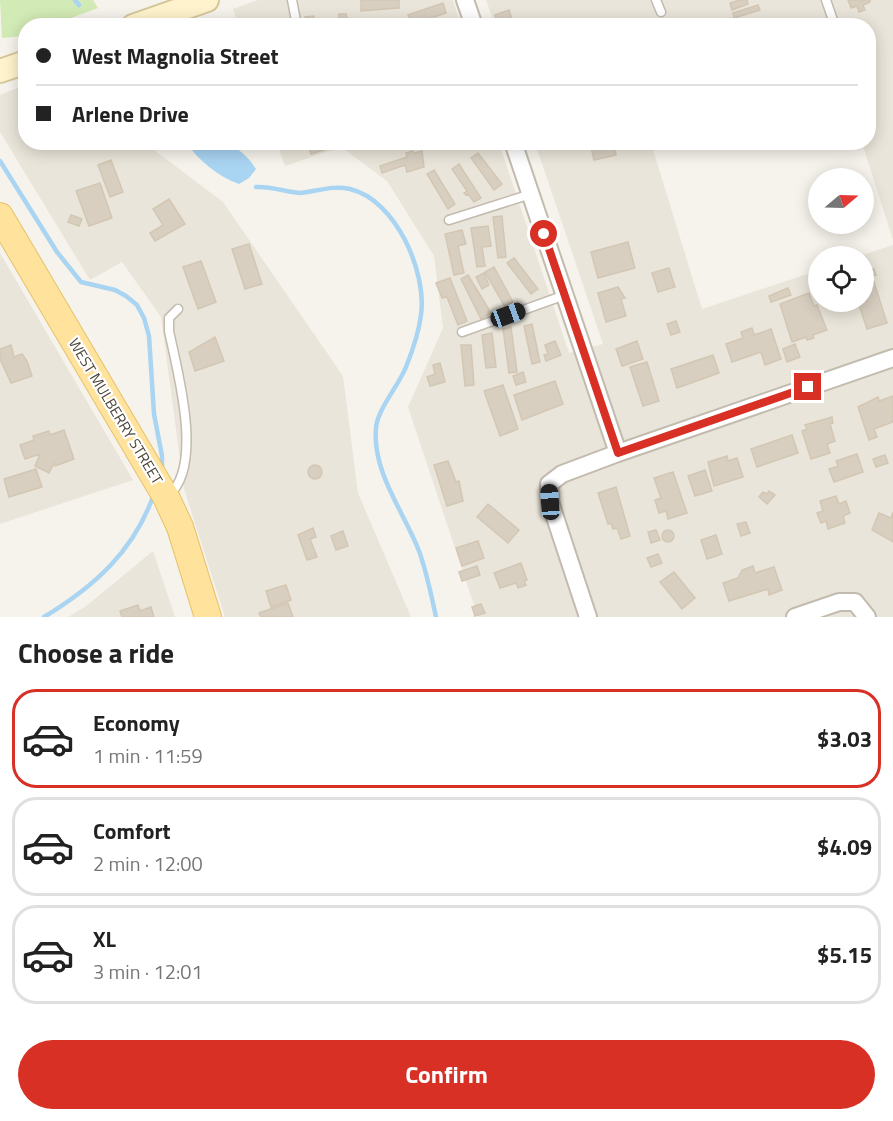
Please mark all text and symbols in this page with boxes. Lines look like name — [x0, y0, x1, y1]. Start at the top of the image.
text: West Magnolia Street — [72, 39, 278, 73]
text: Arlene Drive — [72, 97, 189, 131]
north arrow — [808, 168, 874, 234]
map controls — [808, 168, 874, 312]
route start — [530, 220, 557, 247]
button: locate — [808, 246, 874, 312]
car — [488, 300, 528, 330]
street label: WEST MULBERRY STREET — [63, 333, 169, 489]
route end — [794, 373, 821, 400]
car — [540, 483, 560, 521]
text: Choose a ride — [18, 632, 174, 673]
text: Economy — [93, 706, 180, 740]
icon: car — [21, 712, 75, 766]
text: $3.03 — [817, 722, 872, 756]
text: 1 min · 11:59 — [93, 740, 203, 771]
text: Comfort — [93, 814, 171, 848]
icon: car — [21, 820, 75, 874]
text: $4.09 — [817, 830, 872, 864]
text: 2 min · 12:00 — [93, 848, 203, 879]
text: XL — [93, 922, 116, 956]
icon: car — [21, 928, 75, 982]
text: $5.15 — [817, 938, 872, 972]
text: 3 min · 12:01 — [93, 956, 203, 987]
button: Confirm — [18, 1040, 875, 1109]

